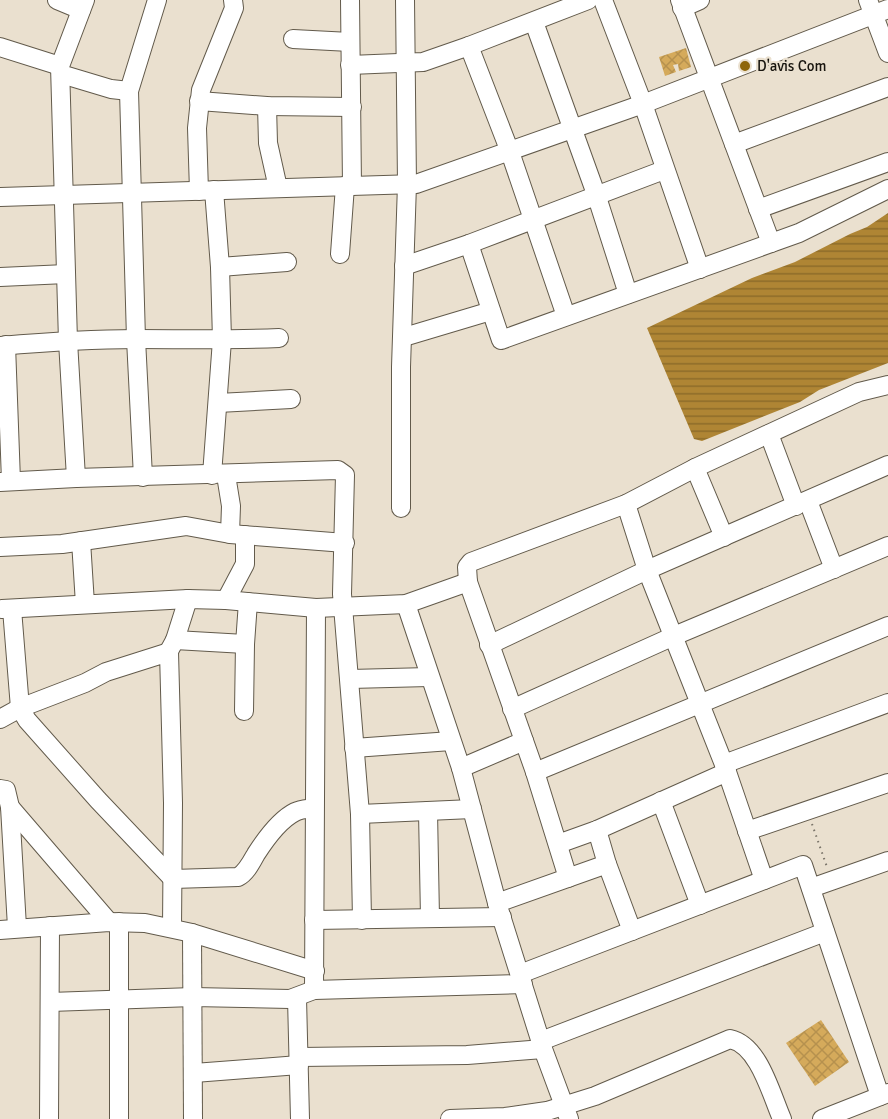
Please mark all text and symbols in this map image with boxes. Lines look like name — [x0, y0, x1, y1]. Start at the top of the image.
place label: D'avis Com — [757, 57, 826, 75]
marker: D'avis Com — [738, 59, 752, 73]

